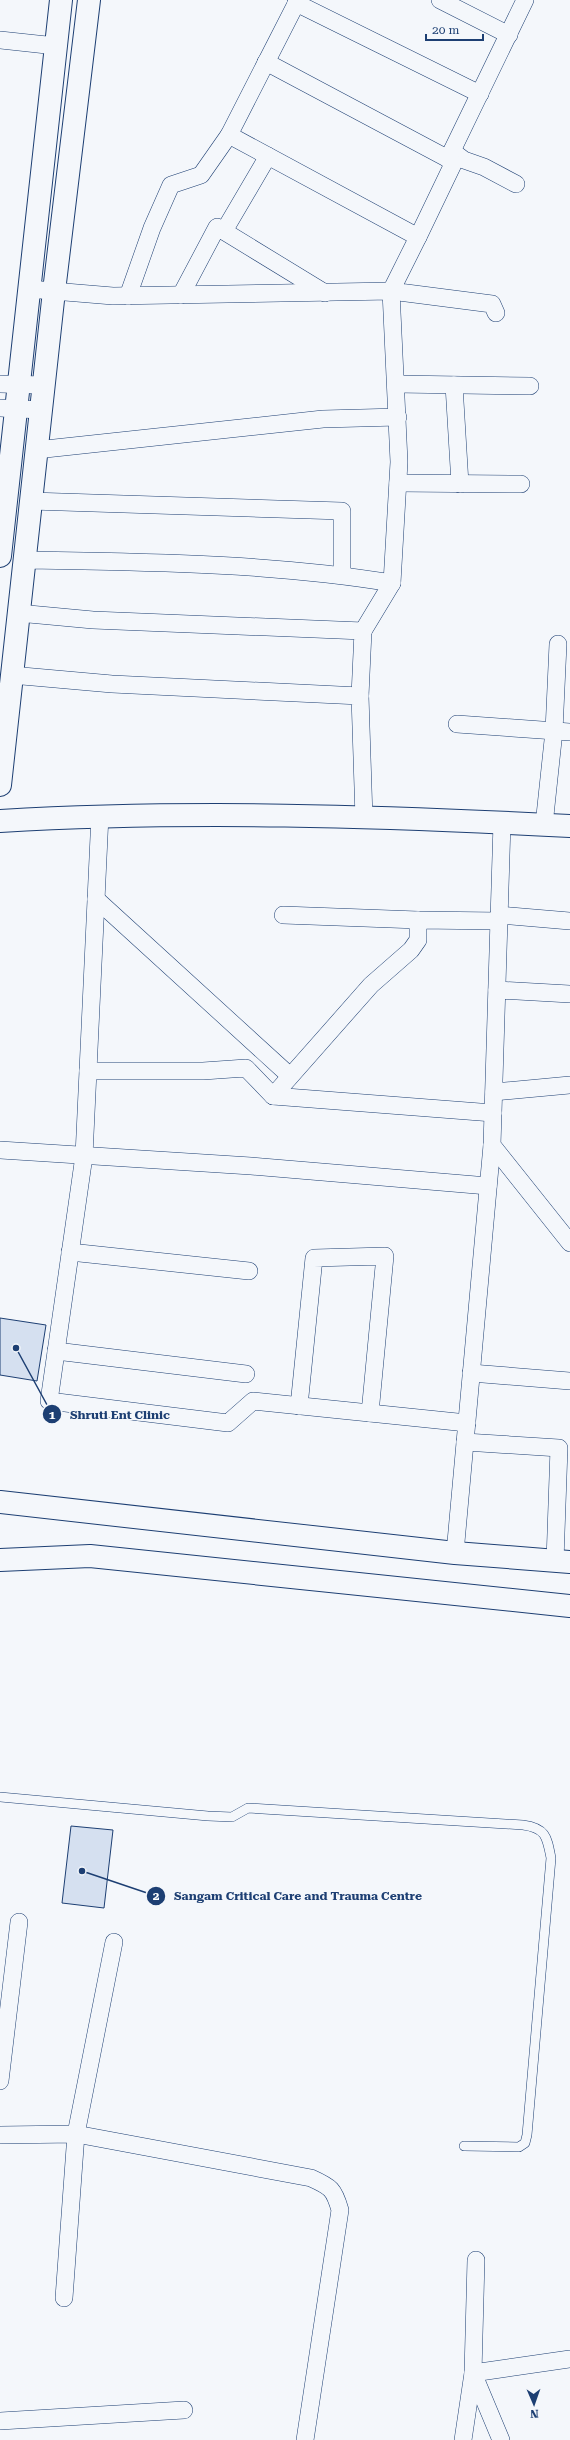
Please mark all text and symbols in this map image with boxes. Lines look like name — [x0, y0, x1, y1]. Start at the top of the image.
scale bar — [426, 16, 483, 42]
text: 20 m — [432, 23, 459, 37]
callout: Shruti Ent Clinic — [42, 1402, 178, 1426]
text: 1 — [49, 1408, 56, 1422]
text: Shruti Ent Clinic — [70, 1408, 170, 1422]
callout: Sangam Critical Care and Trauma Centre — [146, 1884, 430, 1908]
text: 2 — [153, 1889, 160, 1903]
text: Sangam Critical Care and Trauma Centre — [174, 1889, 422, 1903]
north arrow — [514, 2384, 554, 2424]
text: N — [529, 2407, 539, 2420]

